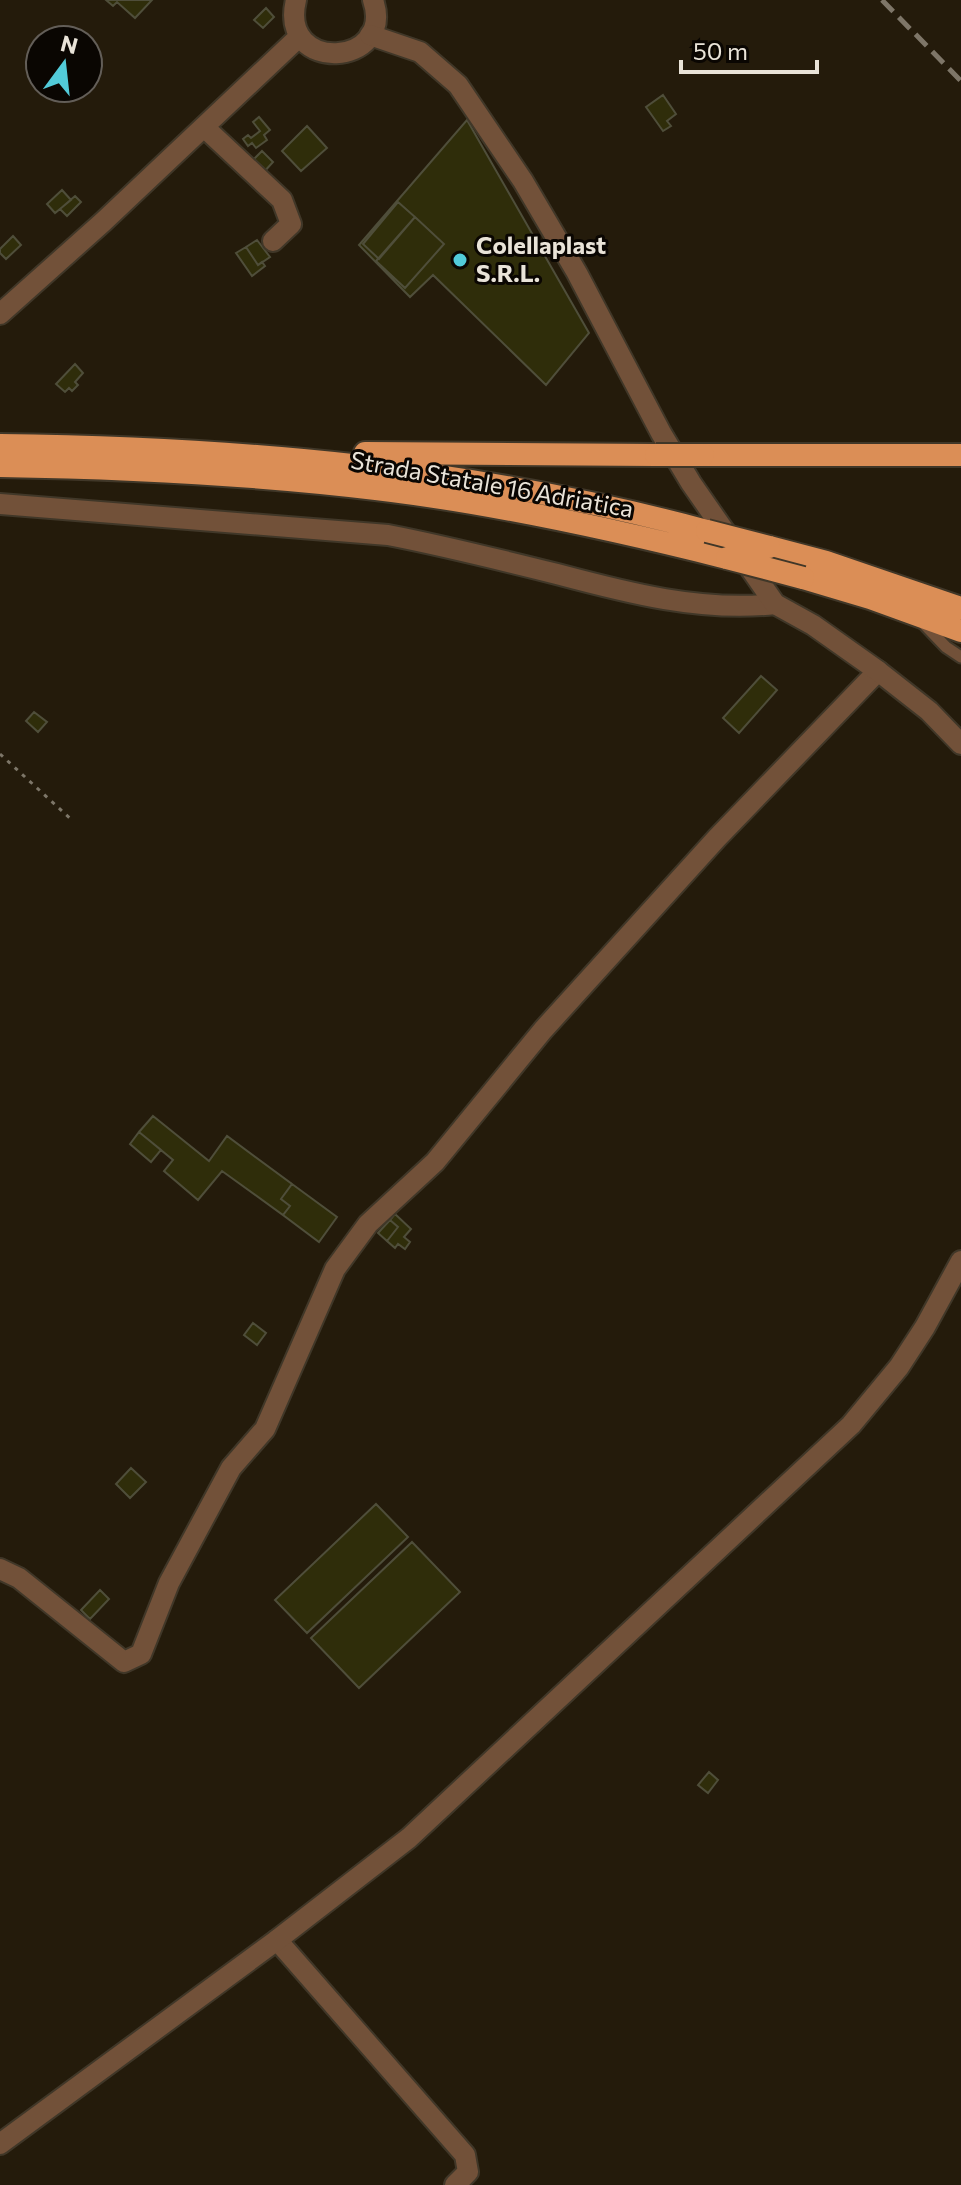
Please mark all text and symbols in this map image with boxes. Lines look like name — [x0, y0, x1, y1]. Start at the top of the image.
north arrow — [24, 24, 104, 104]
scale bar — [681, 24, 817, 74]
text: N — [58, 29, 81, 59]
text: 50 m — [693, 36, 748, 65]
place label: Colellaplast S.R.L. — [476, 230, 606, 287]
marker: Colellaplast S.R.L. — [451, 251, 469, 269]
street label: Strada Statale 16 Adriatica — [349, 444, 636, 523]

